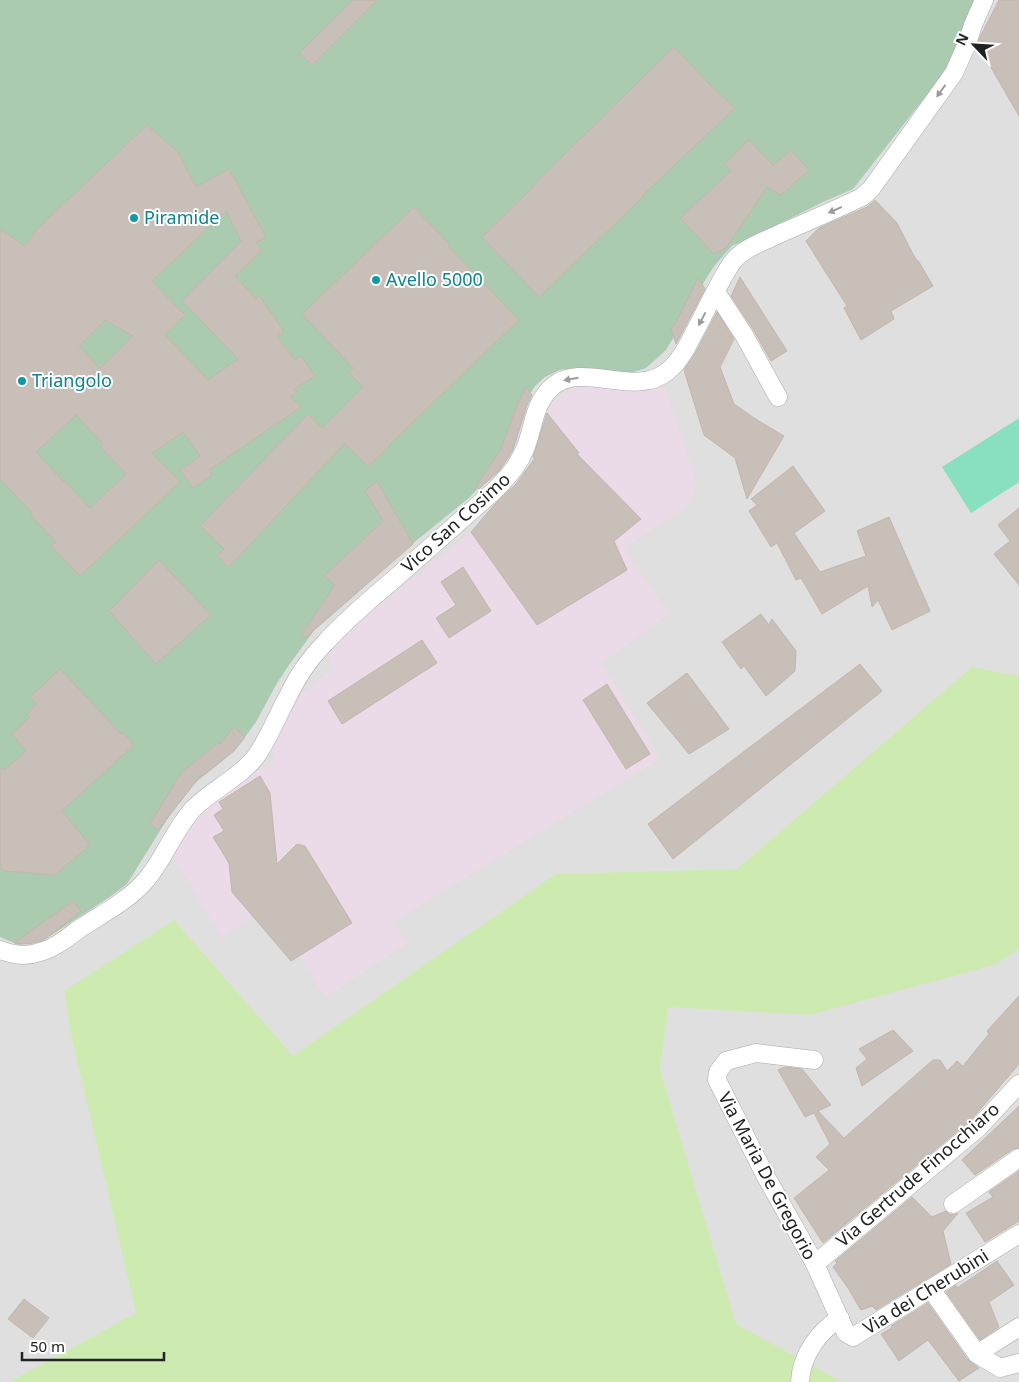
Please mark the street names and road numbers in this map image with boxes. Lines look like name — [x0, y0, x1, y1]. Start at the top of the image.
street label: Vico San Cosimo — [396, 467, 515, 578]
street label: Via Maria De Gregorio — [713, 1087, 822, 1264]
street label: Via Gertrude Finocchiaro — [831, 1097, 1004, 1252]
street label: Via dei Cherubini — [858, 1243, 993, 1339]

